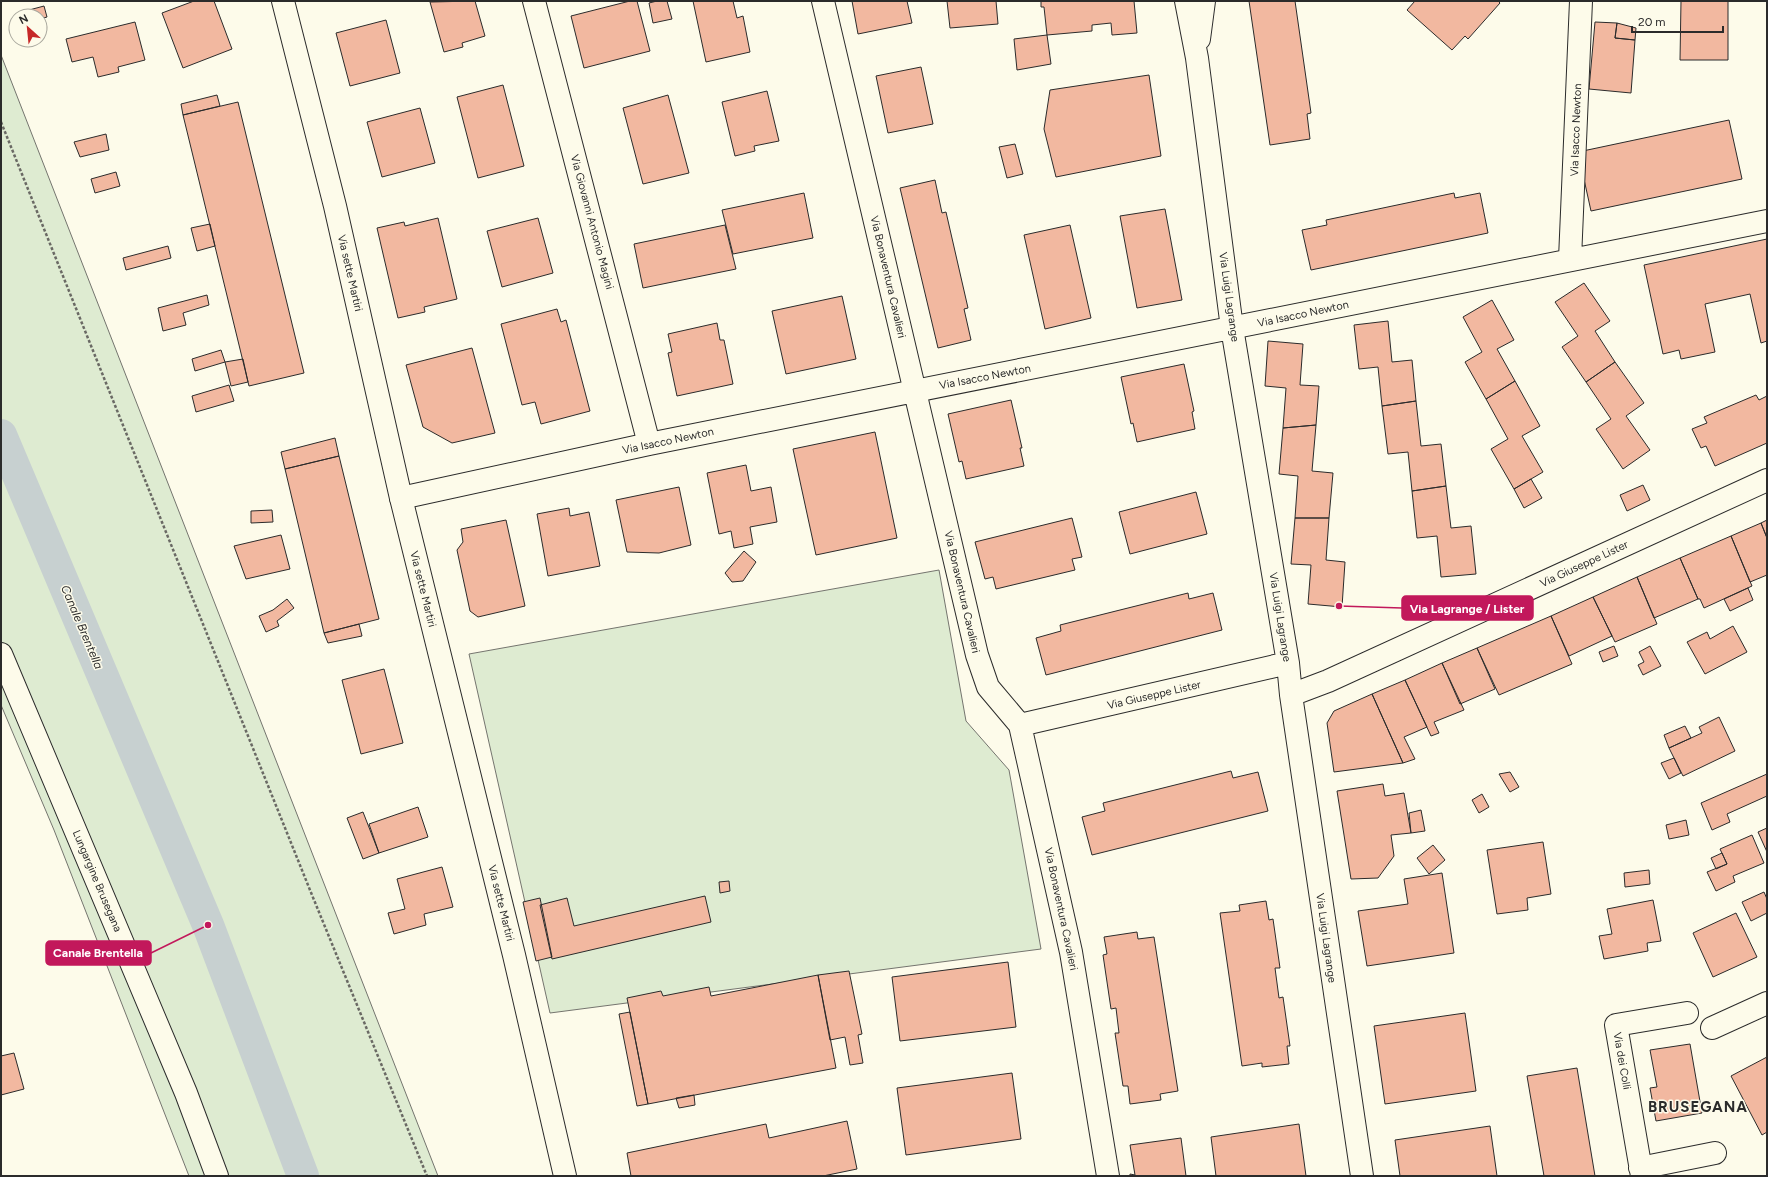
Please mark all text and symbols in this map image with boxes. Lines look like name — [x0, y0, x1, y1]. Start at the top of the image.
north arrow — [8, 8, 48, 48]
scale bar — [1632, 8, 1723, 34]
text: N — [17, 12, 30, 27]
text: 20 m — [1638, 15, 1666, 29]
street label: Via Isacco Newton — [1568, 83, 1584, 177]
street label: Via Giovanni Antonio Magini — [568, 153, 616, 291]
street label: Via Bonaventura Cavalieri — [868, 215, 908, 339]
street label: Via sette Martiri — [335, 233, 365, 313]
street label: Via Luigi Lagrange — [1216, 251, 1242, 343]
street label: Via Isacco Newton — [1256, 298, 1350, 330]
street label: Via Isacco Newton — [938, 362, 1032, 392]
street label: Via Isacco Newton — [621, 425, 715, 457]
street label: Via Bonaventura Cavalieri — [942, 530, 982, 654]
street label: Via Giuseppe Lister — [1538, 538, 1630, 590]
street label: Via sette Martiri — [407, 549, 439, 629]
street label: Via Luigi Lagrange — [1267, 571, 1293, 663]
water label: Canale Brentella — [58, 583, 106, 671]
callout: Via Lagrange / Lister — [1402, 596, 1533, 620]
text: Via Lagrange / Lister — [1410, 602, 1525, 616]
street label: Via Giuseppe Lister — [1106, 678, 1202, 712]
street label: Lungargine Brusegana — [70, 828, 124, 934]
street label: Via Bonaventura Cavalieri — [1042, 846, 1080, 972]
street label: Via sette Martiri — [485, 863, 517, 943]
street label: Via Luigi Lagrange — [1313, 892, 1339, 984]
callout: Canale Brentella — [46, 941, 151, 965]
text: Canale Brentella — [53, 946, 143, 960]
street label: Via dei Colli — [1611, 1031, 1633, 1091]
district label: BRUSEGANA — [1648, 1098, 1748, 1116]

